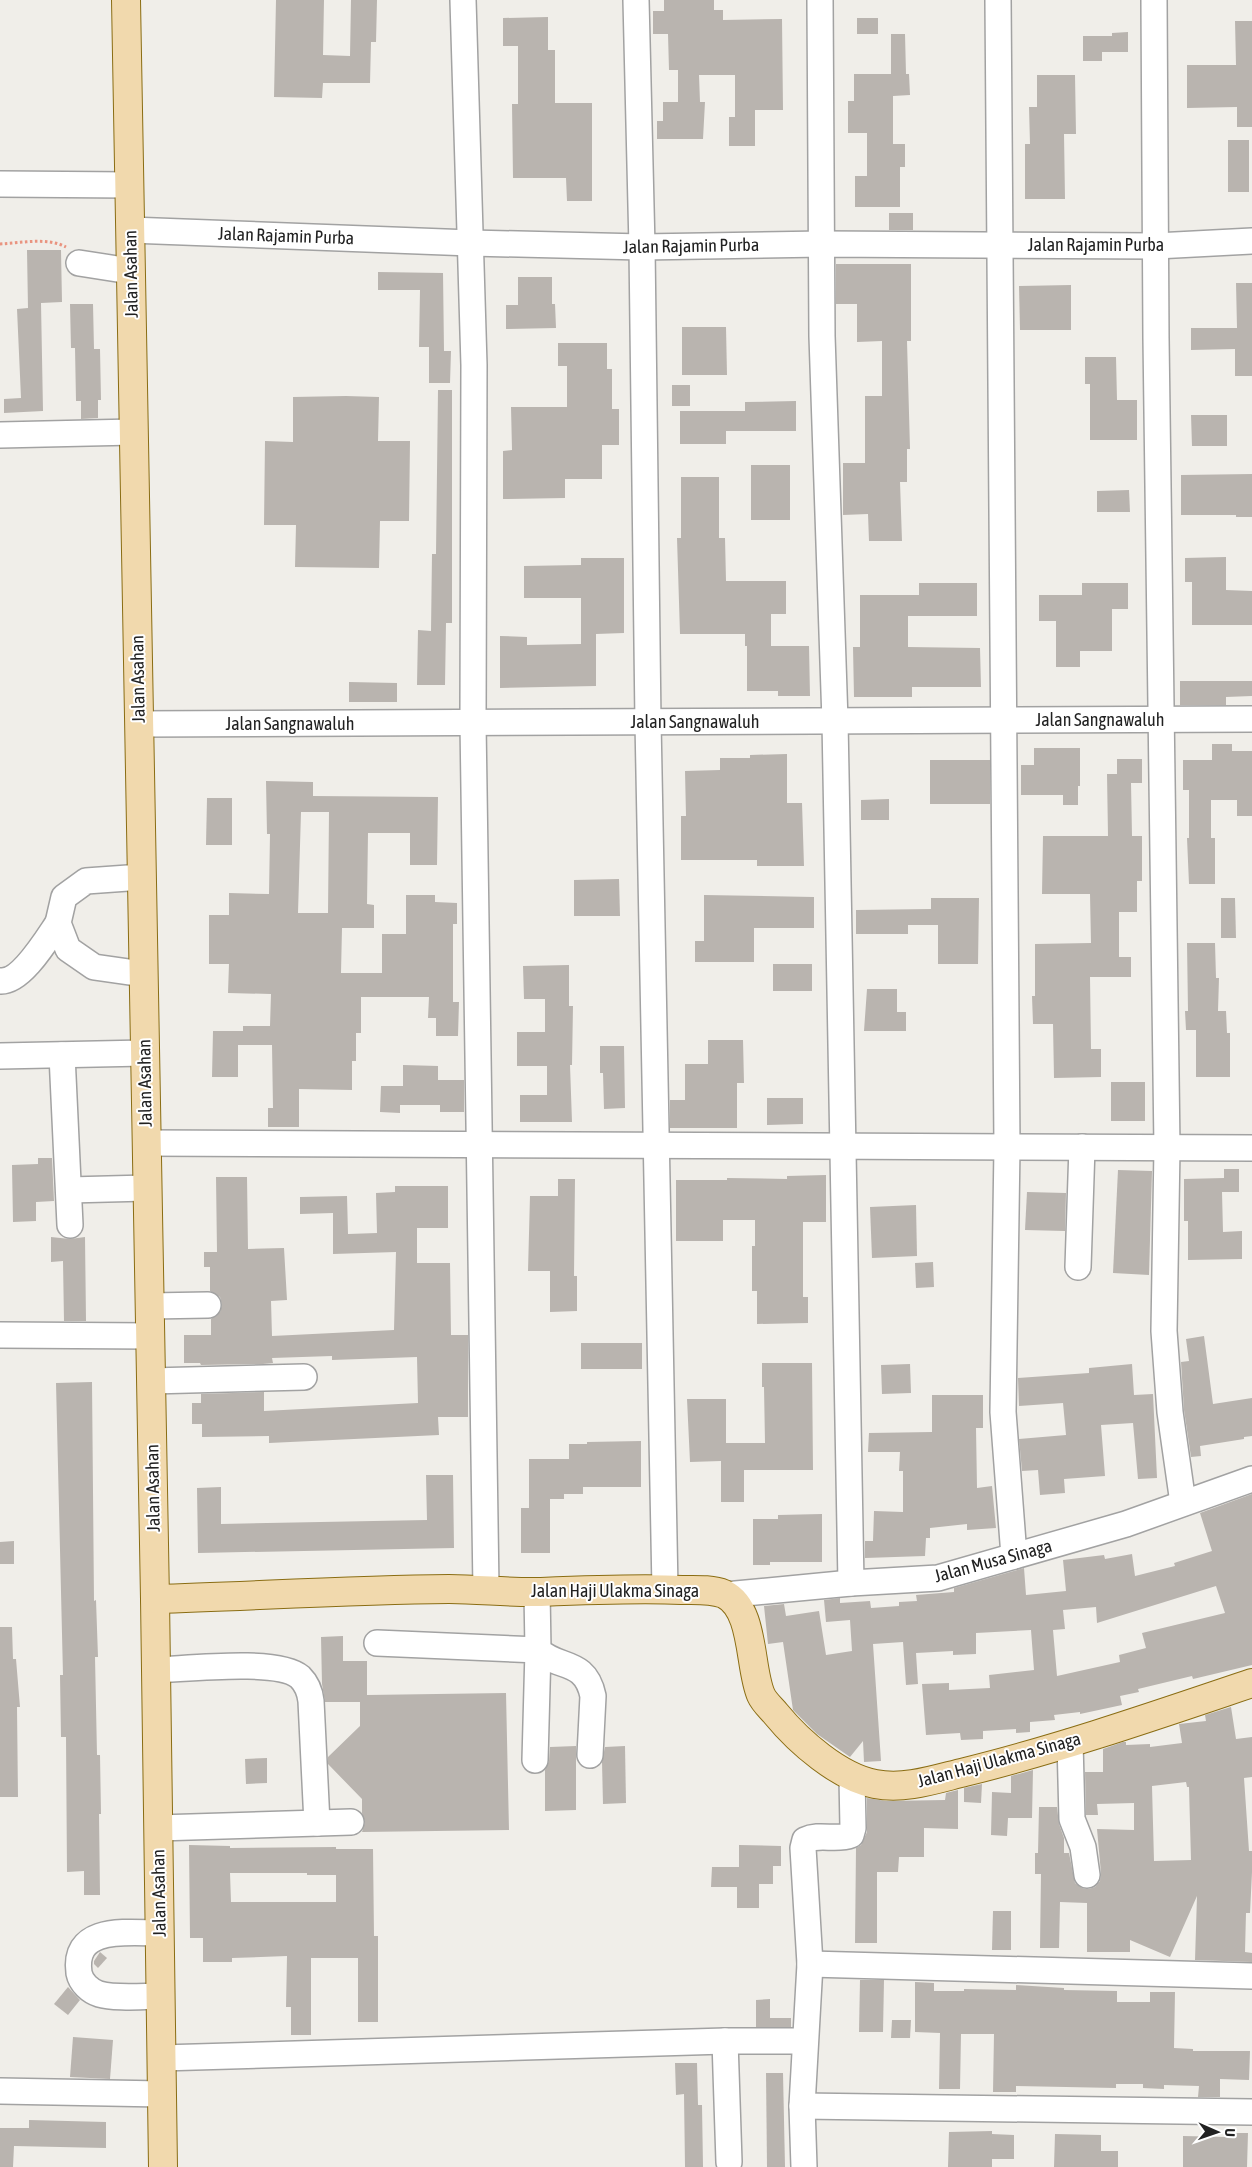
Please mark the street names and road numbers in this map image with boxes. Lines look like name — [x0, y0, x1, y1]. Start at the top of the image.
street label: Jalan Rajamin Purba — [218, 223, 355, 248]
street label: Jalan Asahan — [119, 230, 142, 318]
street label: Jalan Rajamin Purba — [623, 234, 759, 257]
street label: Jalan Rajamin Purba — [1028, 234, 1164, 255]
street label: Jalan Asahan — [126, 635, 149, 723]
street label: Jalan Sangnawaluh — [1035, 709, 1165, 730]
street label: Jalan Sangnawaluh — [630, 711, 760, 732]
street label: Jalan Sangnawaluh — [225, 713, 355, 734]
street label: Jalan Asahan — [133, 1039, 156, 1127]
street label: Jalan Asahan — [141, 1444, 164, 1532]
street label: Jalan Musa Sinaga — [932, 1535, 1054, 1586]
street label: Jalan Haji Ulakma Sinaga — [531, 1580, 699, 1601]
street label: Jalan Haji Ulakma Sinaga — [915, 1728, 1083, 1791]
street label: Jalan Asahan — [147, 1849, 170, 1937]

